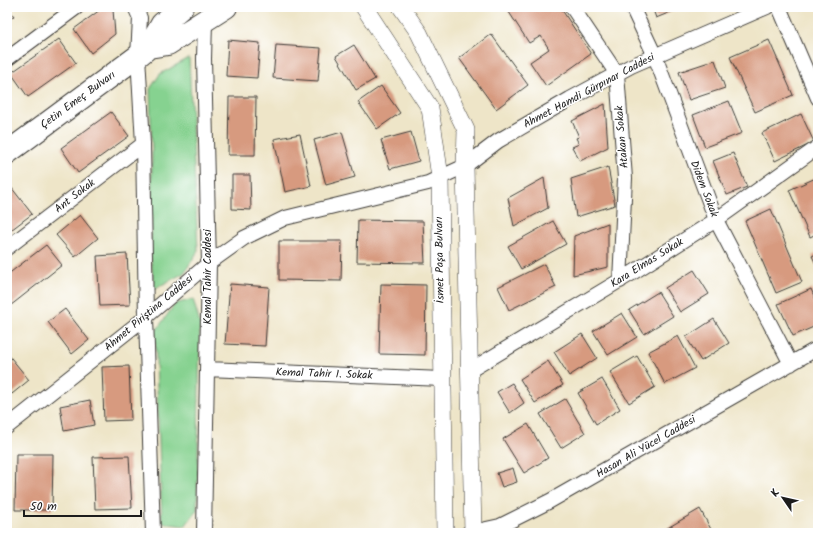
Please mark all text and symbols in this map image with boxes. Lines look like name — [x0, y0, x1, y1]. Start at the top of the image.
street label: Ahmet Hamdi Gürpınar Caddesi — [520, 48, 658, 133]
street label: Çetin Emeç Bulvarı — [37, 66, 120, 134]
street label: Atakan Sokak — [610, 104, 634, 169]
street label: Didem Sokak — [685, 158, 723, 221]
street label: Ant Sokak — [51, 174, 100, 218]
street label: İsmet Paşa Bulvarı — [430, 216, 450, 304]
street label: Kemal Tahir Caddesi — [199, 229, 217, 325]
street label: Kara Elmas Sokak — [607, 233, 688, 293]
street label: Ahmet Piriştina Caddesi — [100, 270, 198, 356]
street label: Kemal Tahir 1. Sokak — [275, 363, 374, 385]
street label: Hasan Ali Yücel Caddesi — [593, 411, 700, 483]
north arrow — [763, 478, 803, 518]
text: K — [766, 485, 785, 501]
scale bar — [24, 492, 141, 518]
text: 50 m — [30, 497, 57, 516]

